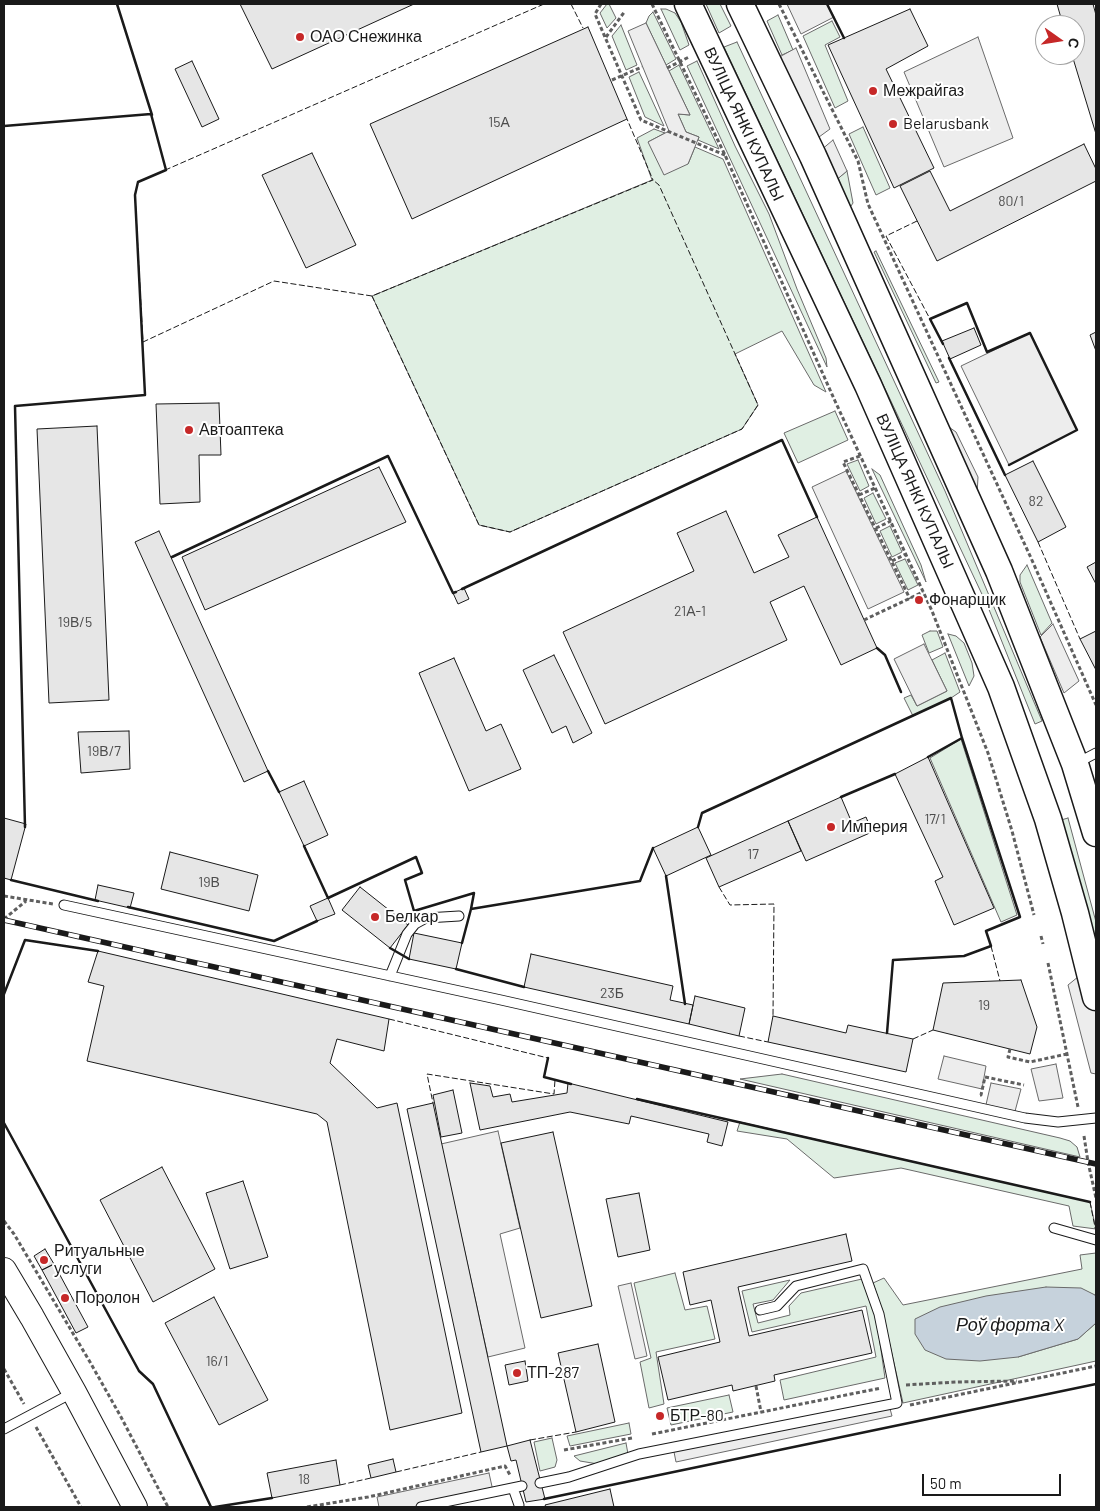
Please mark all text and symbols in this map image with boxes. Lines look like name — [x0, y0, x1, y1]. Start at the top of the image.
north arrow — [1035, 15, 1085, 65]
place label: ОАО Снежинка — [310, 27, 422, 47]
marker: ОАО Снежинка — [294, 31, 306, 43]
text: С — [1065, 36, 1084, 50]
street label: ВУЛІЦА ЯНКІ КУПАЛЫ — [700, 44, 788, 204]
place label: Межрайгаз — [883, 81, 964, 101]
marker: Межрайгаз — [867, 85, 879, 97]
house number: 15А — [488, 114, 510, 130]
place label: Belarusbank — [903, 114, 989, 134]
marker: Belarusbank — [887, 118, 899, 130]
house number: 80/1 — [998, 193, 1024, 209]
street label: ВУЛІЦА ЯНКІ КУПАЛЫ — [872, 411, 958, 571]
place label: Автоаптека — [199, 420, 284, 440]
marker: Автоаптека — [183, 424, 195, 436]
house number: 82 — [1029, 493, 1043, 509]
place label: Фонарщик — [929, 590, 1006, 610]
marker: Фонарщик — [913, 594, 925, 606]
house number: 21А-1 — [674, 603, 706, 619]
house number: 19В/5 — [58, 614, 92, 630]
house number: 19В/7 — [87, 743, 121, 759]
house number: 17/1 — [924, 811, 946, 827]
place label: Империя — [841, 817, 908, 837]
marker: Империя — [825, 821, 837, 833]
house number: 17 — [747, 846, 759, 862]
house number: 19В — [198, 874, 220, 890]
place label: Белкар — [385, 907, 438, 927]
marker: Белкар — [369, 911, 381, 923]
house number: 23Б — [600, 985, 624, 1001]
house number: 19 — [978, 997, 990, 1013]
place label: Ритуальные услуги — [54, 1241, 145, 1279]
marker: Ритуальные услуги — [38, 1254, 50, 1266]
place label: Поролон — [75, 1288, 140, 1308]
marker: Поролон — [59, 1292, 71, 1304]
water label: Роў форта X — [956, 1314, 1064, 1336]
house number: 16/1 — [206, 1353, 228, 1369]
place label: ТП-287 — [527, 1363, 579, 1383]
marker: ТП-287 — [511, 1367, 523, 1379]
place label: БТР-80 — [670, 1406, 724, 1426]
marker: БТР-80 — [654, 1410, 666, 1422]
scale bar — [925, 1464, 1064, 1496]
house number: 18 — [298, 1471, 310, 1487]
text: 50 m — [930, 1474, 962, 1492]

